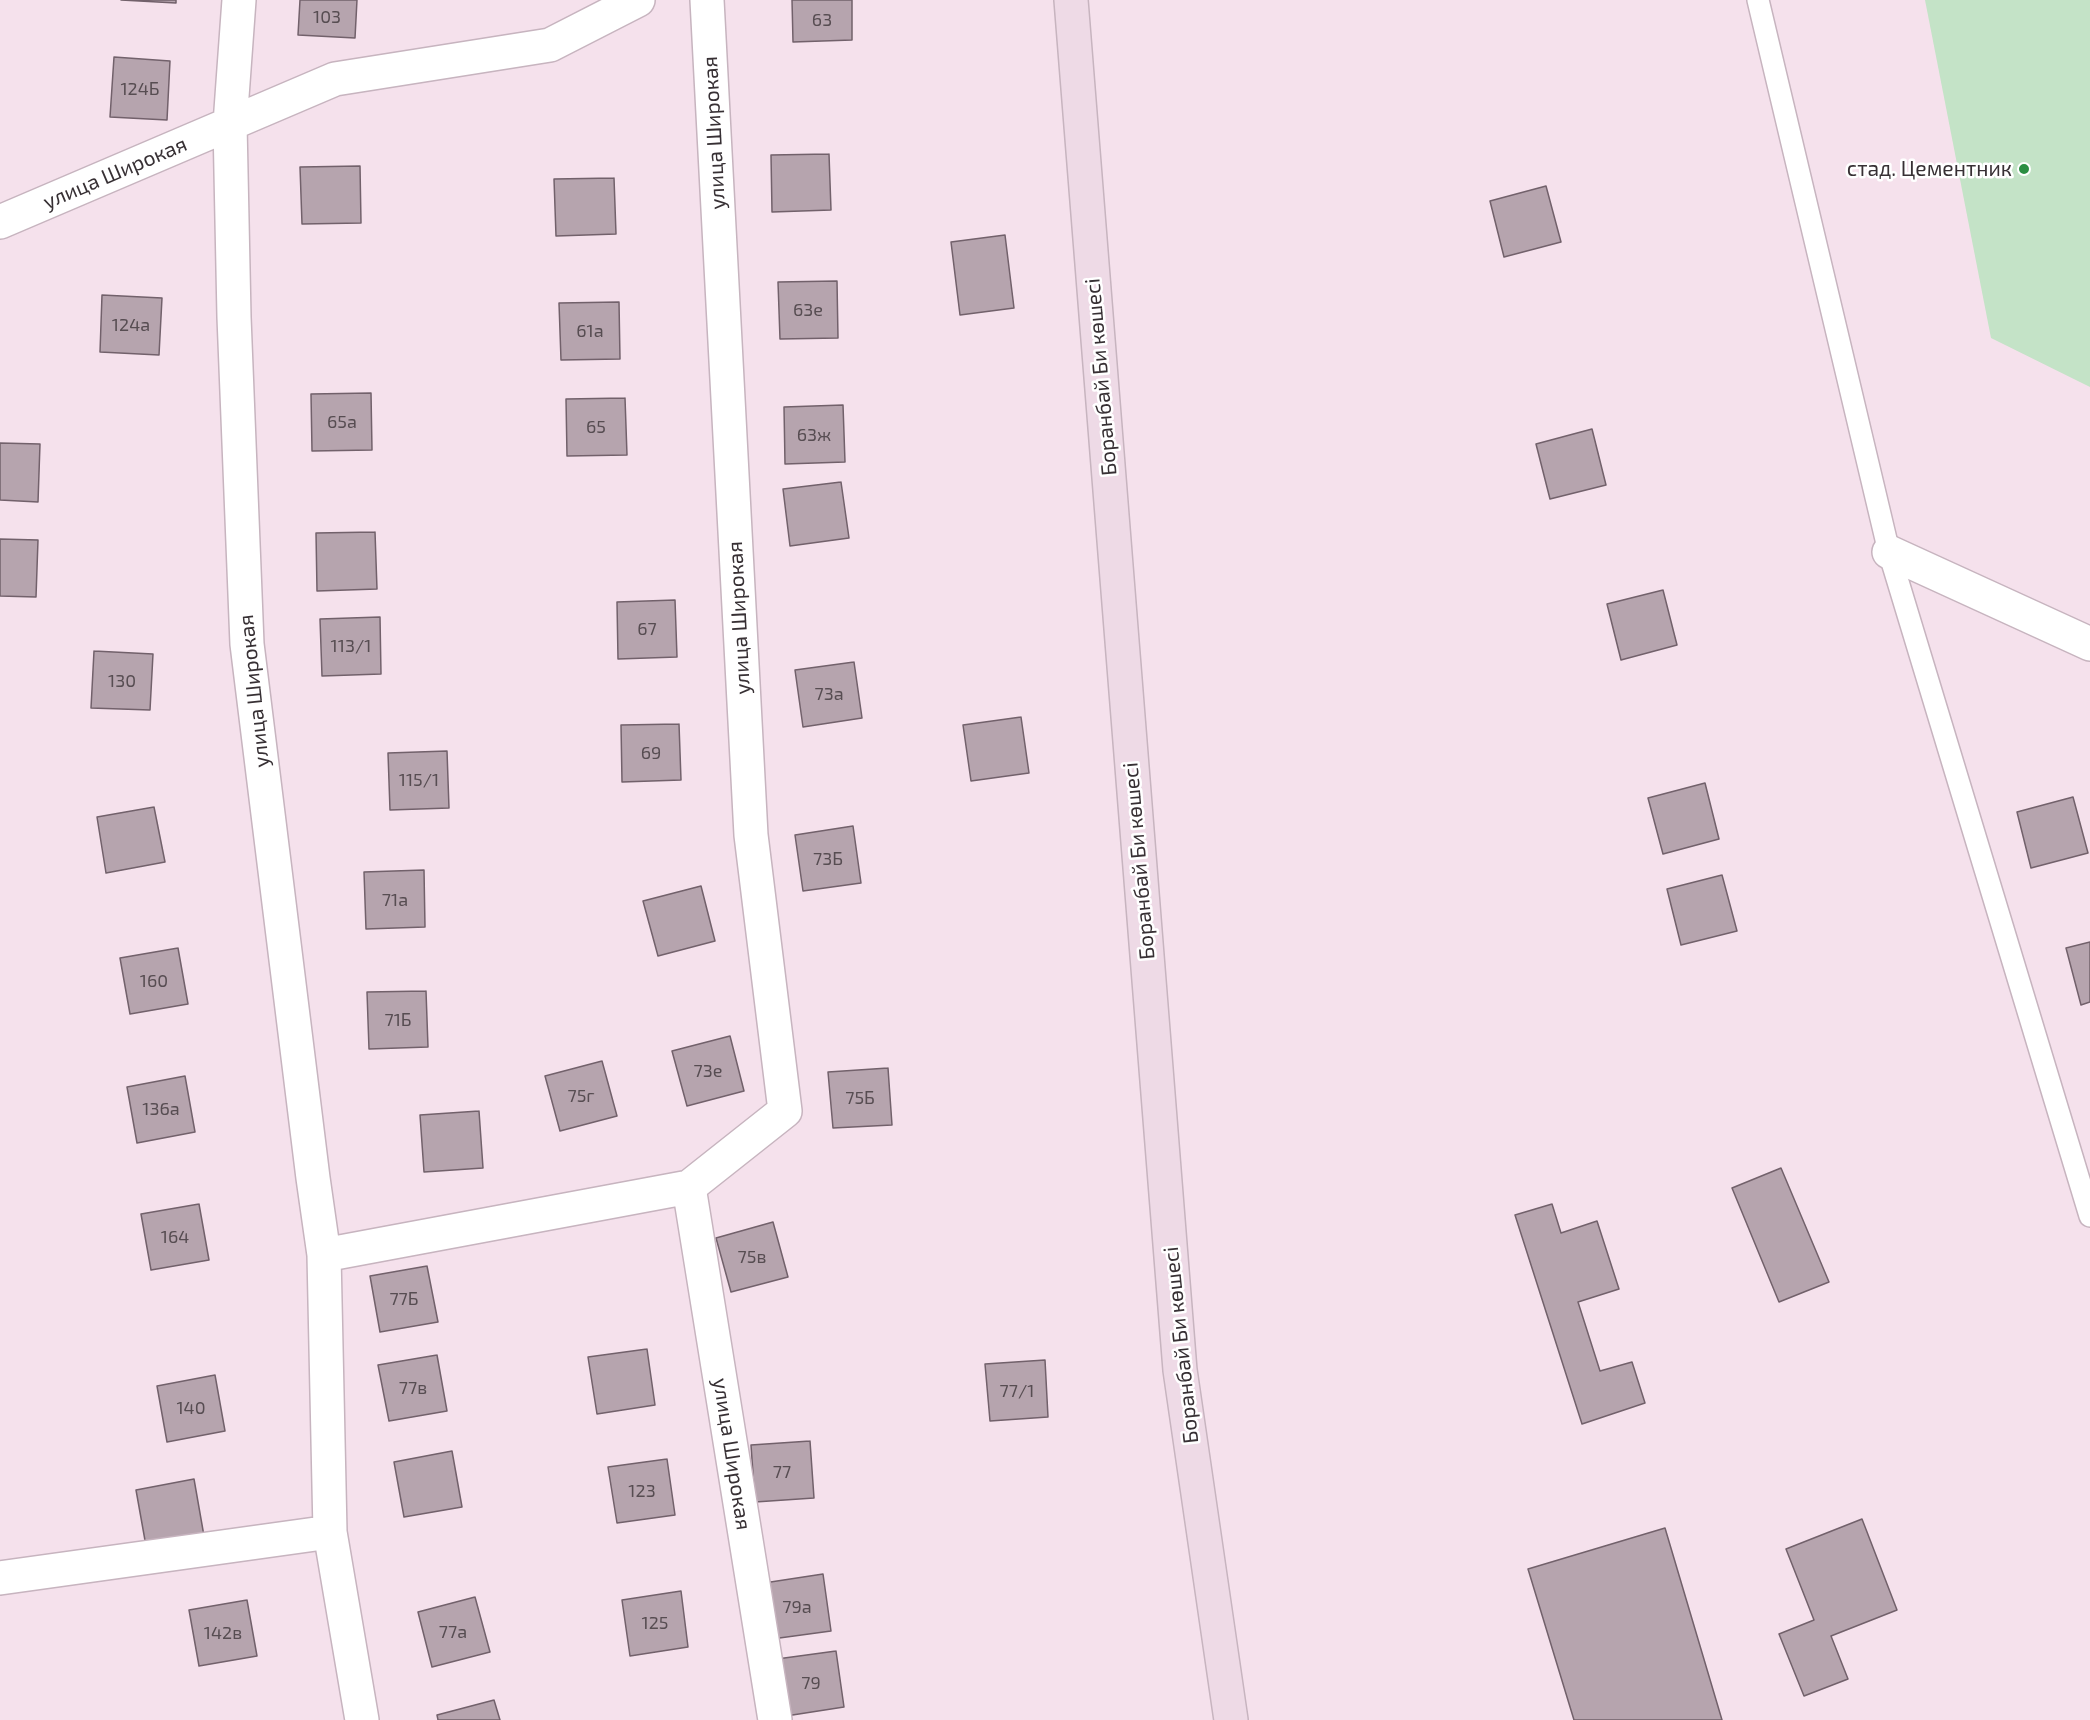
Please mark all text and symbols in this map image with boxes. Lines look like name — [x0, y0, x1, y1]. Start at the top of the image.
house number: 103 — [313, 6, 341, 28]
house number: 63 — [812, 9, 832, 31]
street label: улица Широкая — [697, 56, 731, 210]
house number: 124Б — [120, 78, 160, 100]
street label: улица Широкая — [39, 131, 191, 215]
place label: стад. Цементник — [1847, 156, 2012, 182]
marker: стад. Цементник — [2017, 162, 2031, 176]
street label: Боранбай Би көшесі — [1080, 277, 1122, 477]
house number: 63е — [793, 299, 823, 321]
house number: 124а — [112, 314, 150, 336]
house number: 61а — [576, 320, 604, 342]
house number: 65а — [327, 411, 357, 433]
house number: 65 — [586, 416, 606, 438]
house number: 63ж — [797, 424, 831, 446]
street label: улица Широкая — [722, 541, 756, 695]
street label: улица Широкая — [233, 613, 275, 769]
house number: 67 — [637, 618, 657, 640]
house number: 113/1 — [331, 635, 371, 657]
house number: 130 — [108, 670, 136, 692]
house number: 73а — [814, 683, 844, 705]
house number: 69 — [641, 742, 661, 764]
street label: Боранбай Би көшесі — [1118, 761, 1160, 961]
house number: 115/1 — [399, 769, 439, 791]
house number: 73Б — [813, 848, 843, 870]
house number: 71а — [382, 889, 408, 911]
house number: 160 — [140, 970, 168, 992]
house number: 71Б — [384, 1009, 412, 1031]
house number: 73е — [694, 1060, 722, 1082]
house number: 75г — [567, 1085, 595, 1107]
house number: 75Б — [845, 1087, 875, 1109]
house number: 136а — [142, 1098, 180, 1120]
house number: 164 — [161, 1226, 189, 1248]
street label: Боранбай Би көшесі — [1158, 1245, 1204, 1445]
house number: 75в — [738, 1246, 766, 1268]
house number: 77Б — [389, 1288, 419, 1310]
street label: улица Широкая — [708, 1376, 756, 1532]
house number: 77в — [399, 1377, 427, 1399]
house number: 77/1 — [1000, 1380, 1034, 1402]
house number: 140 — [176, 1397, 206, 1419]
house number: 77 — [773, 1461, 791, 1483]
house number: 123 — [628, 1480, 656, 1502]
house number: 79а — [782, 1596, 812, 1618]
house number: 125 — [642, 1612, 668, 1634]
house number: 77а — [439, 1621, 467, 1643]
house number: 142в — [204, 1622, 242, 1644]
house number: 79 — [801, 1672, 821, 1694]

